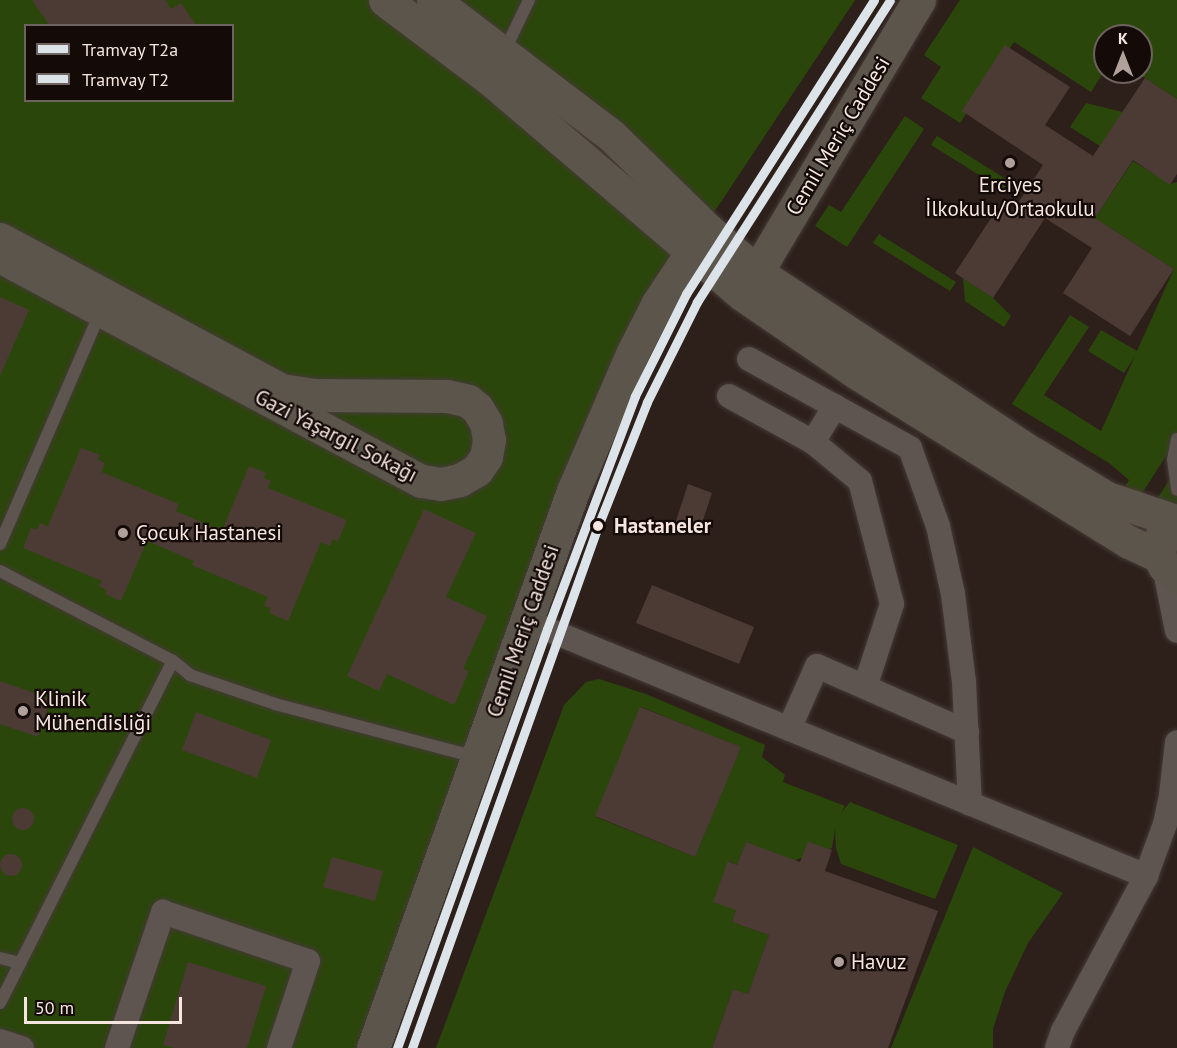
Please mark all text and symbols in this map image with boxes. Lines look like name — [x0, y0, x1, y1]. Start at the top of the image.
legend — [24, 24, 234, 102]
north arrow — [1093, 24, 1153, 84]
text: K — [1118, 28, 1128, 48]
text: Tramvay T2a — [82, 38, 178, 61]
street label: Cemil Meriç Caddesi — [781, 52, 895, 220]
text: Tramvay T2 — [82, 68, 169, 91]
marker: Erciyes İlkokulu/Ortaokulu — [1003, 156, 1017, 170]
place label: Erciyes İlkokulu/Ortaokulu — [925, 172, 1095, 222]
street label: Gazi Yaşargil Sokağı — [250, 384, 422, 488]
place label: Hastaneler — [614, 513, 711, 539]
marker: Hastaneler — [587, 515, 609, 537]
place label: Çocuk Hastanesi — [136, 520, 282, 546]
marker: Çocuk Hastanesi — [114, 524, 132, 542]
street label: Cemil Meriç Caddesi — [482, 541, 564, 721]
place label: Klinik Mühendisliği — [35, 686, 151, 736]
marker: Klinik Mühendisliği — [16, 704, 30, 718]
place label: Havuz — [851, 949, 906, 975]
marker: Havuz — [832, 955, 846, 969]
scale bar — [27, 985, 184, 1023]
text: 50 m — [35, 996, 74, 1019]

